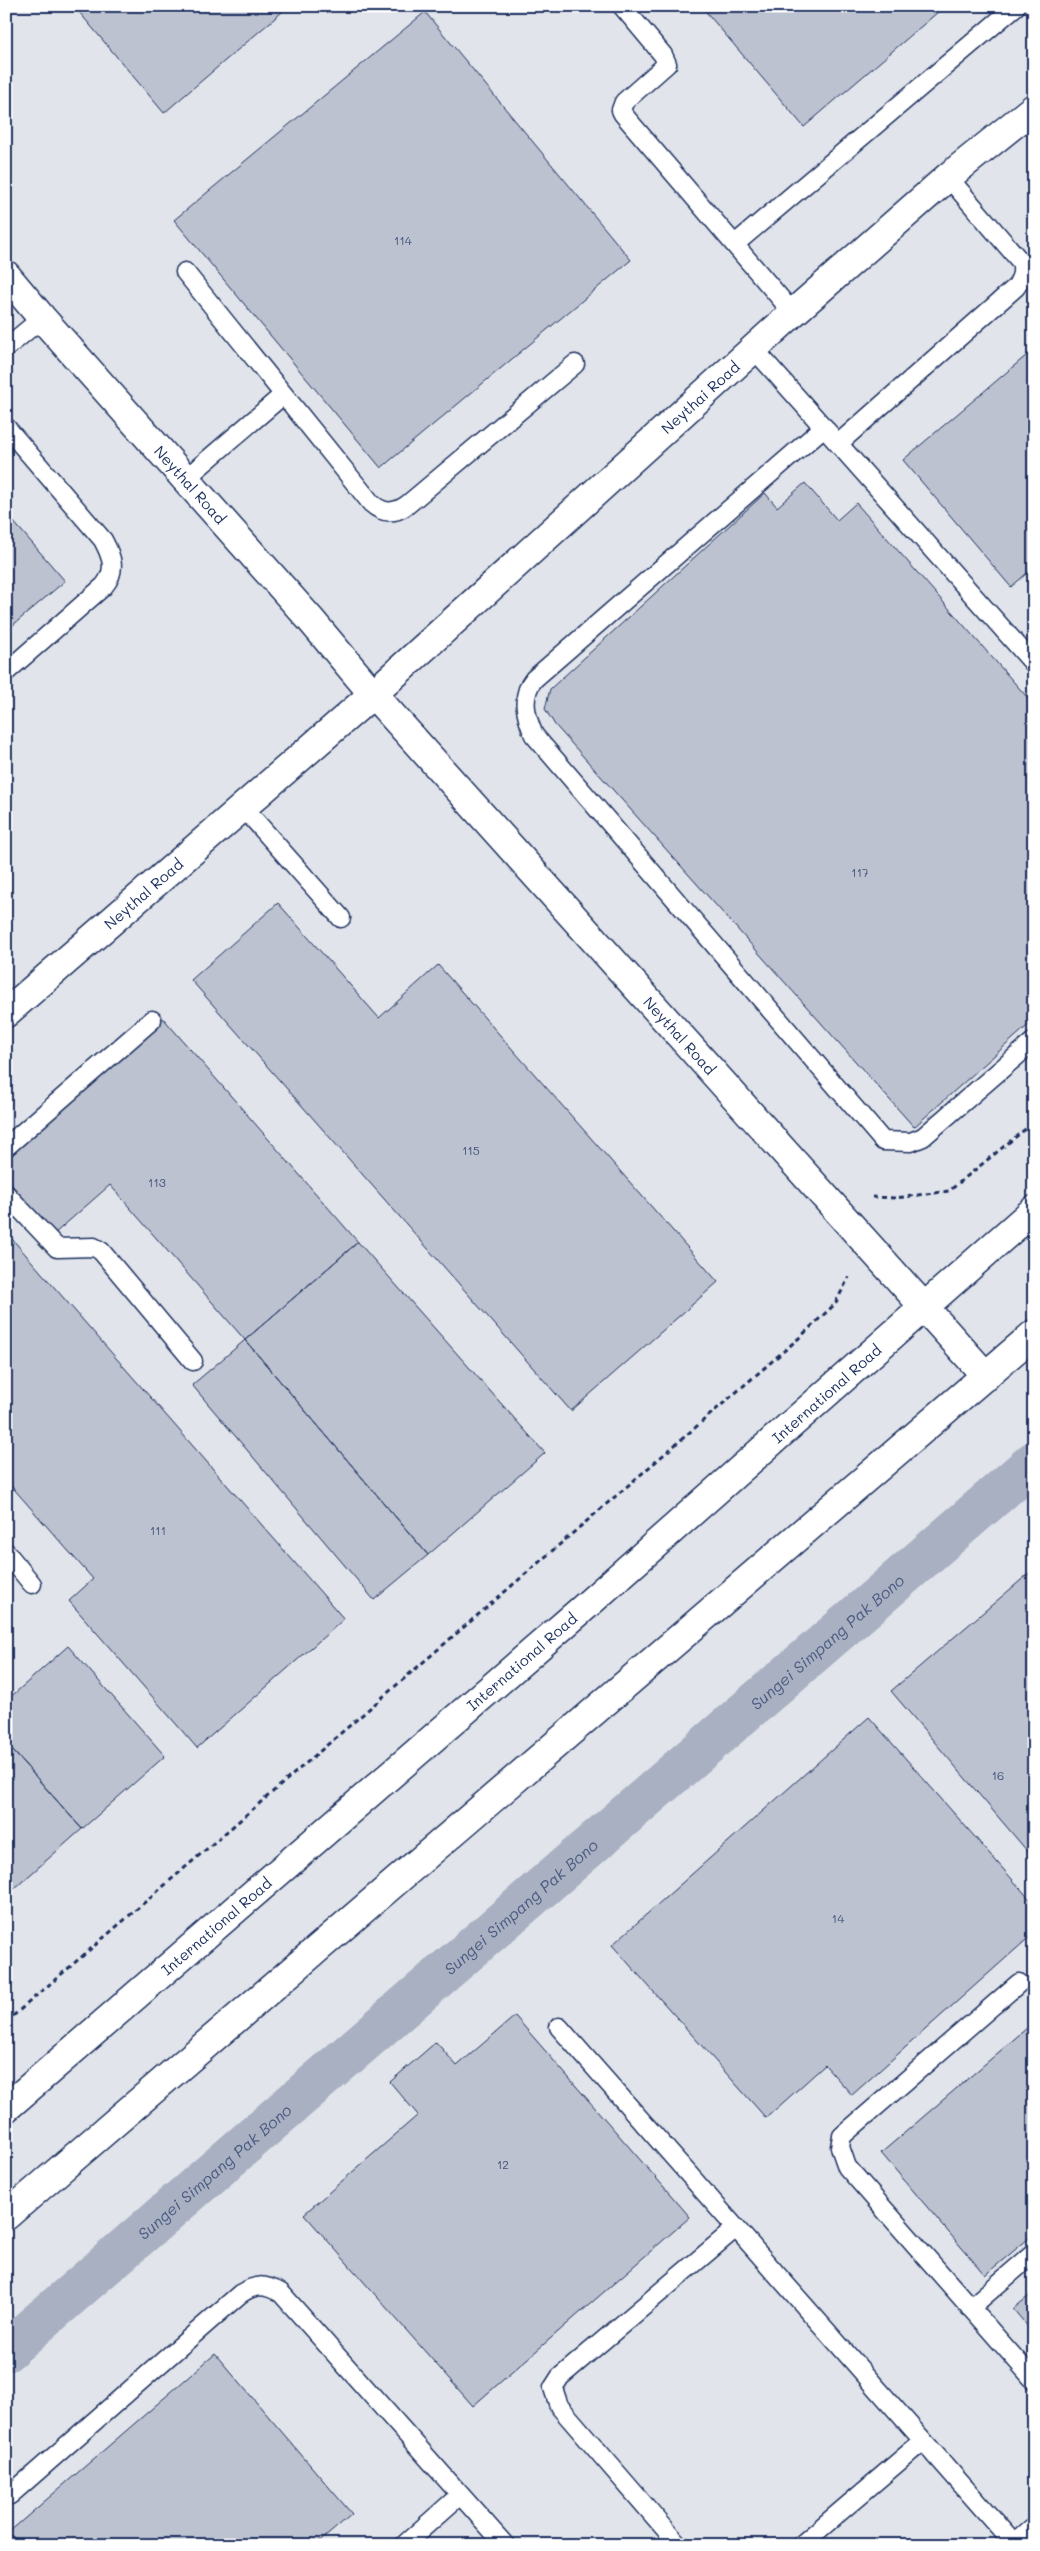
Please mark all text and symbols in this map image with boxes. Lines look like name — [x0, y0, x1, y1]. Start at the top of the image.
house number: 114 — [394, 232, 412, 248]
street label: Neythai Road — [657, 356, 744, 438]
street label: Neythal Road — [150, 441, 231, 528]
street label: Neythal Road — [100, 854, 187, 934]
house number: 117 — [851, 864, 869, 880]
street label: Neythal Road — [639, 992, 720, 1079]
house number: 115 — [462, 1142, 480, 1158]
house number: 113 — [148, 1174, 166, 1190]
street label: International Road — [767, 1340, 885, 1447]
house number: 111 — [150, 1522, 166, 1538]
water label: Sungei Simpang Pak Bono — [745, 1569, 908, 1714]
street label: International Road — [462, 1608, 581, 1715]
house number: 16 — [992, 1767, 1004, 1783]
water label: Sungei Simpang Pak Bono — [439, 1834, 602, 1979]
street label: International Road — [157, 1873, 276, 1979]
house number: 14 — [832, 1910, 844, 1926]
water label: Sungei Simpang Pak Bono — [133, 2098, 296, 2243]
house number: 12 — [497, 2156, 509, 2172]

